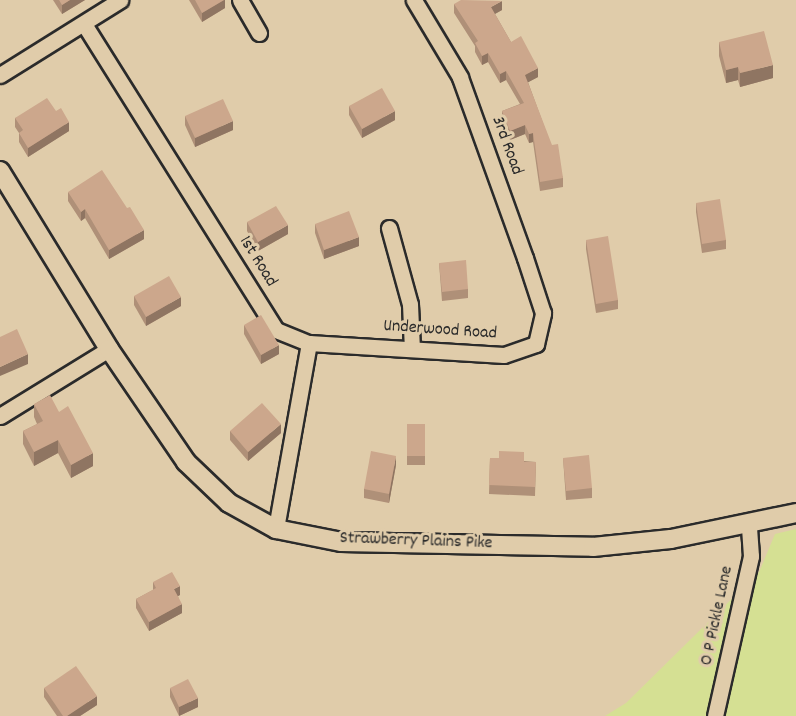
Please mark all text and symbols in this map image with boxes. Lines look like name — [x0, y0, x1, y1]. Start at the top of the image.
street label: 3rd Road — [485, 114, 527, 178]
street label: 1st Road — [233, 233, 281, 291]
street label: Underwood Road — [382, 316, 498, 346]
street label: Strawberry Plains Pike — [339, 529, 493, 555]
street label: O P Pickle Lane — [697, 564, 739, 668]

